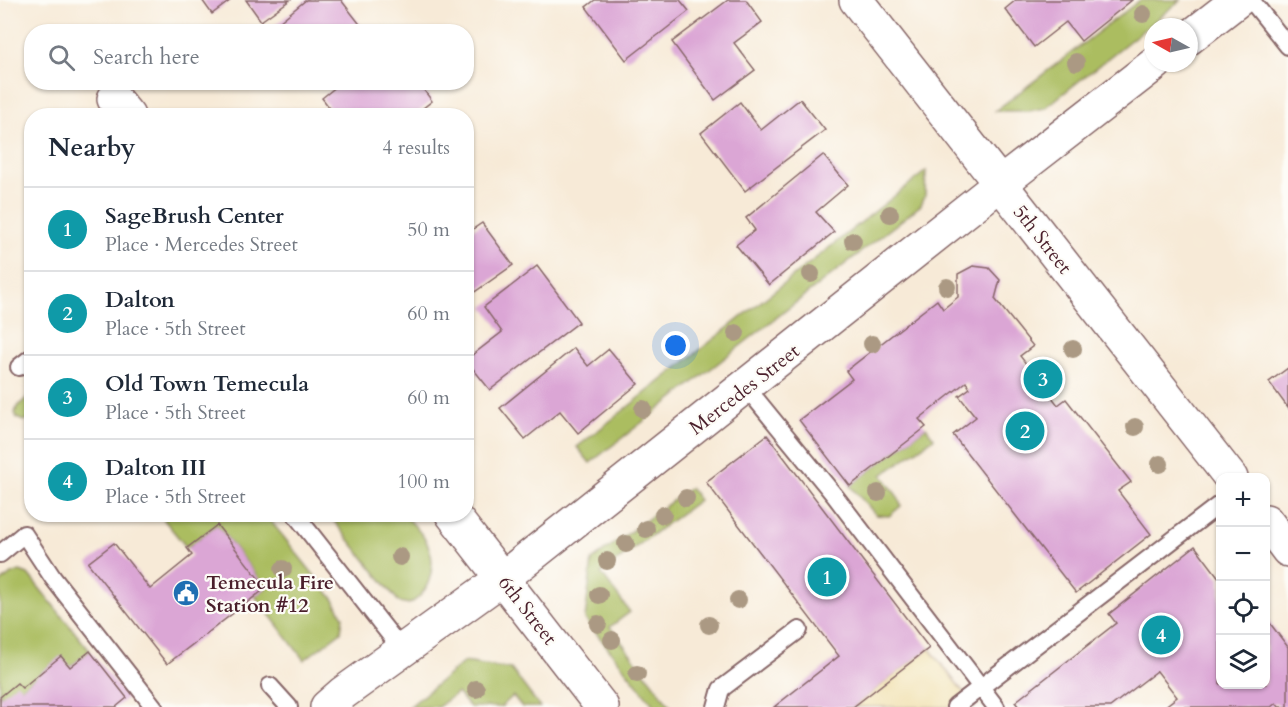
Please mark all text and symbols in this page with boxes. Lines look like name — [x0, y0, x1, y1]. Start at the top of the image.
north arrow — [1144, 18, 1198, 72]
search box — [24, 24, 474, 90]
icon: search — [45, 41, 78, 74]
text: Search here — [93, 42, 200, 72]
text: Nearby — [48, 130, 136, 165]
text: 4 results — [382, 134, 450, 161]
street label: 5th Street — [1007, 199, 1079, 280]
text: SageBrush Center — [105, 201, 284, 231]
text: 1 — [62, 216, 73, 243]
text: 50 m — [407, 216, 450, 243]
text: Place · Mercedes Street — [105, 231, 298, 258]
text: Dalton — [105, 285, 175, 315]
text: 2 — [62, 300, 73, 327]
text: 60 m — [407, 300, 450, 327]
text: Place · 5th Street — [105, 315, 246, 342]
your location — [661, 331, 690, 360]
street label: Mercedes Street — [683, 337, 806, 441]
pin: 3 — [1024, 356, 1062, 401]
text: Old Town Temecula — [105, 369, 309, 399]
text: 3 — [62, 384, 73, 411]
text: 60 m — [407, 384, 450, 411]
text: Place · 5th Street — [105, 399, 246, 426]
pin: 2 — [1006, 408, 1044, 454]
text: Dalton III — [105, 453, 206, 483]
text: 4 — [62, 468, 73, 495]
text: 100 m — [397, 468, 450, 495]
map controls — [1216, 473, 1270, 689]
button: + — [1216, 473, 1270, 527]
text: Place · 5th Street — [105, 483, 246, 510]
button: − — [1216, 527, 1270, 581]
pin: 1 — [808, 554, 846, 600]
place label: Temecula Fire Station #12 — [206, 569, 334, 619]
street label: 6th Street — [492, 570, 564, 651]
public building icon: Temecula Fire Station #12 — [171, 578, 201, 608]
button: locate — [1216, 581, 1270, 635]
pin: 4 — [1142, 612, 1180, 658]
button: layers — [1216, 635, 1270, 689]

